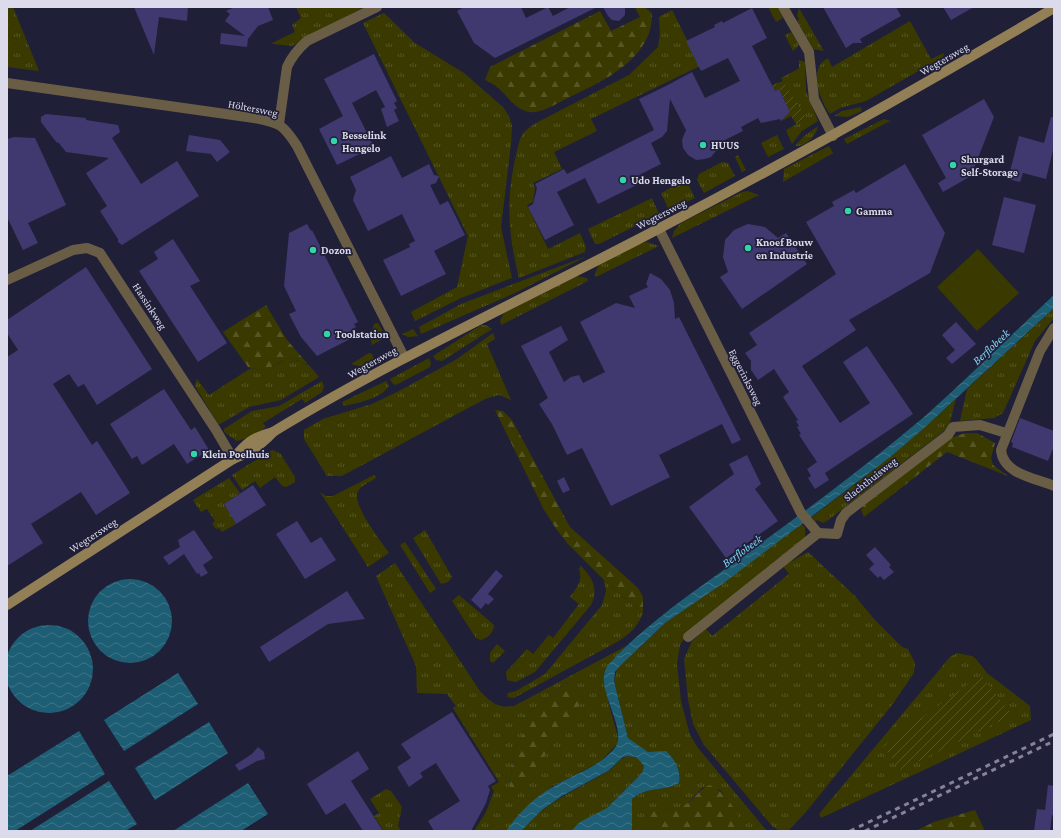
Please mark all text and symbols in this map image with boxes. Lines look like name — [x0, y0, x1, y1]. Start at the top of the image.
street label: Wegtersweg — [917, 40, 972, 79]
street label: Höltersweg — [227, 97, 279, 120]
place label: Besselink Hengelo — [342, 129, 387, 154]
marker: Besselink Hengelo — [329, 136, 339, 146]
place label: HUUS — [711, 139, 740, 151]
marker: HUUS — [698, 140, 708, 150]
place label: Shurgard Self-Storage — [961, 153, 1018, 178]
marker: Shurgard Self-Storage — [948, 160, 958, 170]
place label: Udo Hengelo — [631, 174, 691, 186]
marker: Udo Hengelo — [618, 175, 628, 185]
street label: Wegtersweg — [634, 196, 689, 233]
place label: Gamma — [856, 205, 893, 217]
marker: Gamma — [843, 206, 853, 216]
place label: Knoef Bouw en Industrie — [756, 236, 813, 261]
marker: Knoef Bouw en Industrie — [743, 243, 753, 253]
place label: Dozon — [321, 244, 352, 256]
marker: Dozon — [308, 245, 318, 255]
street label: Hassinkweg — [130, 281, 170, 333]
water label: Berflobeek — [969, 326, 1013, 368]
place label: Toolstation — [335, 328, 389, 340]
marker: Toolstation — [322, 329, 332, 339]
street label: Wegtersweg — [345, 343, 400, 381]
street label: Eggerinksweg — [726, 347, 766, 408]
place label: Klein Poelhuis — [202, 448, 270, 460]
marker: Klein Poelhuis — [189, 449, 199, 459]
street label: Slachthuisweg — [841, 454, 900, 504]
street label: Wegtersweg — [67, 515, 120, 556]
water label: Berflobeek — [719, 531, 765, 570]

